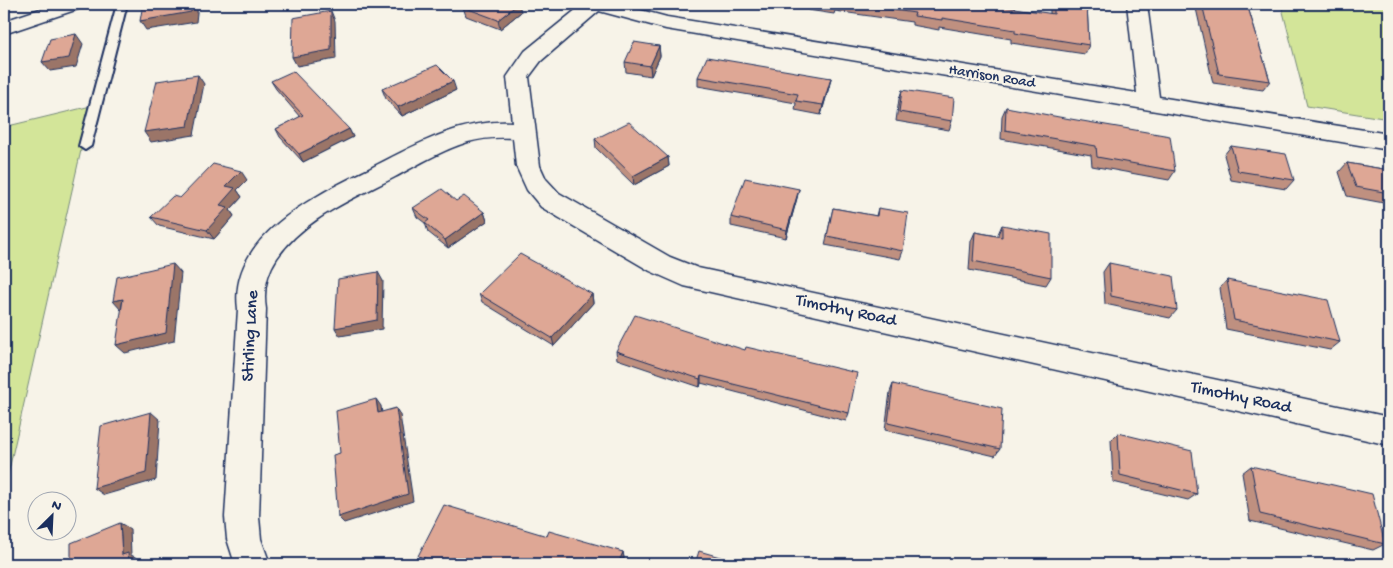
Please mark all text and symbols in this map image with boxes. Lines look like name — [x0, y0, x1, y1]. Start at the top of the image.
street label: Harrison Road — [947, 61, 1038, 93]
street label: Stirling Lane — [238, 289, 264, 382]
street label: Timothy Road — [793, 290, 900, 332]
street label: Timothy Road — [1188, 377, 1295, 419]
north arrow — [28, 490, 78, 540]
text: N — [49, 497, 64, 516]

